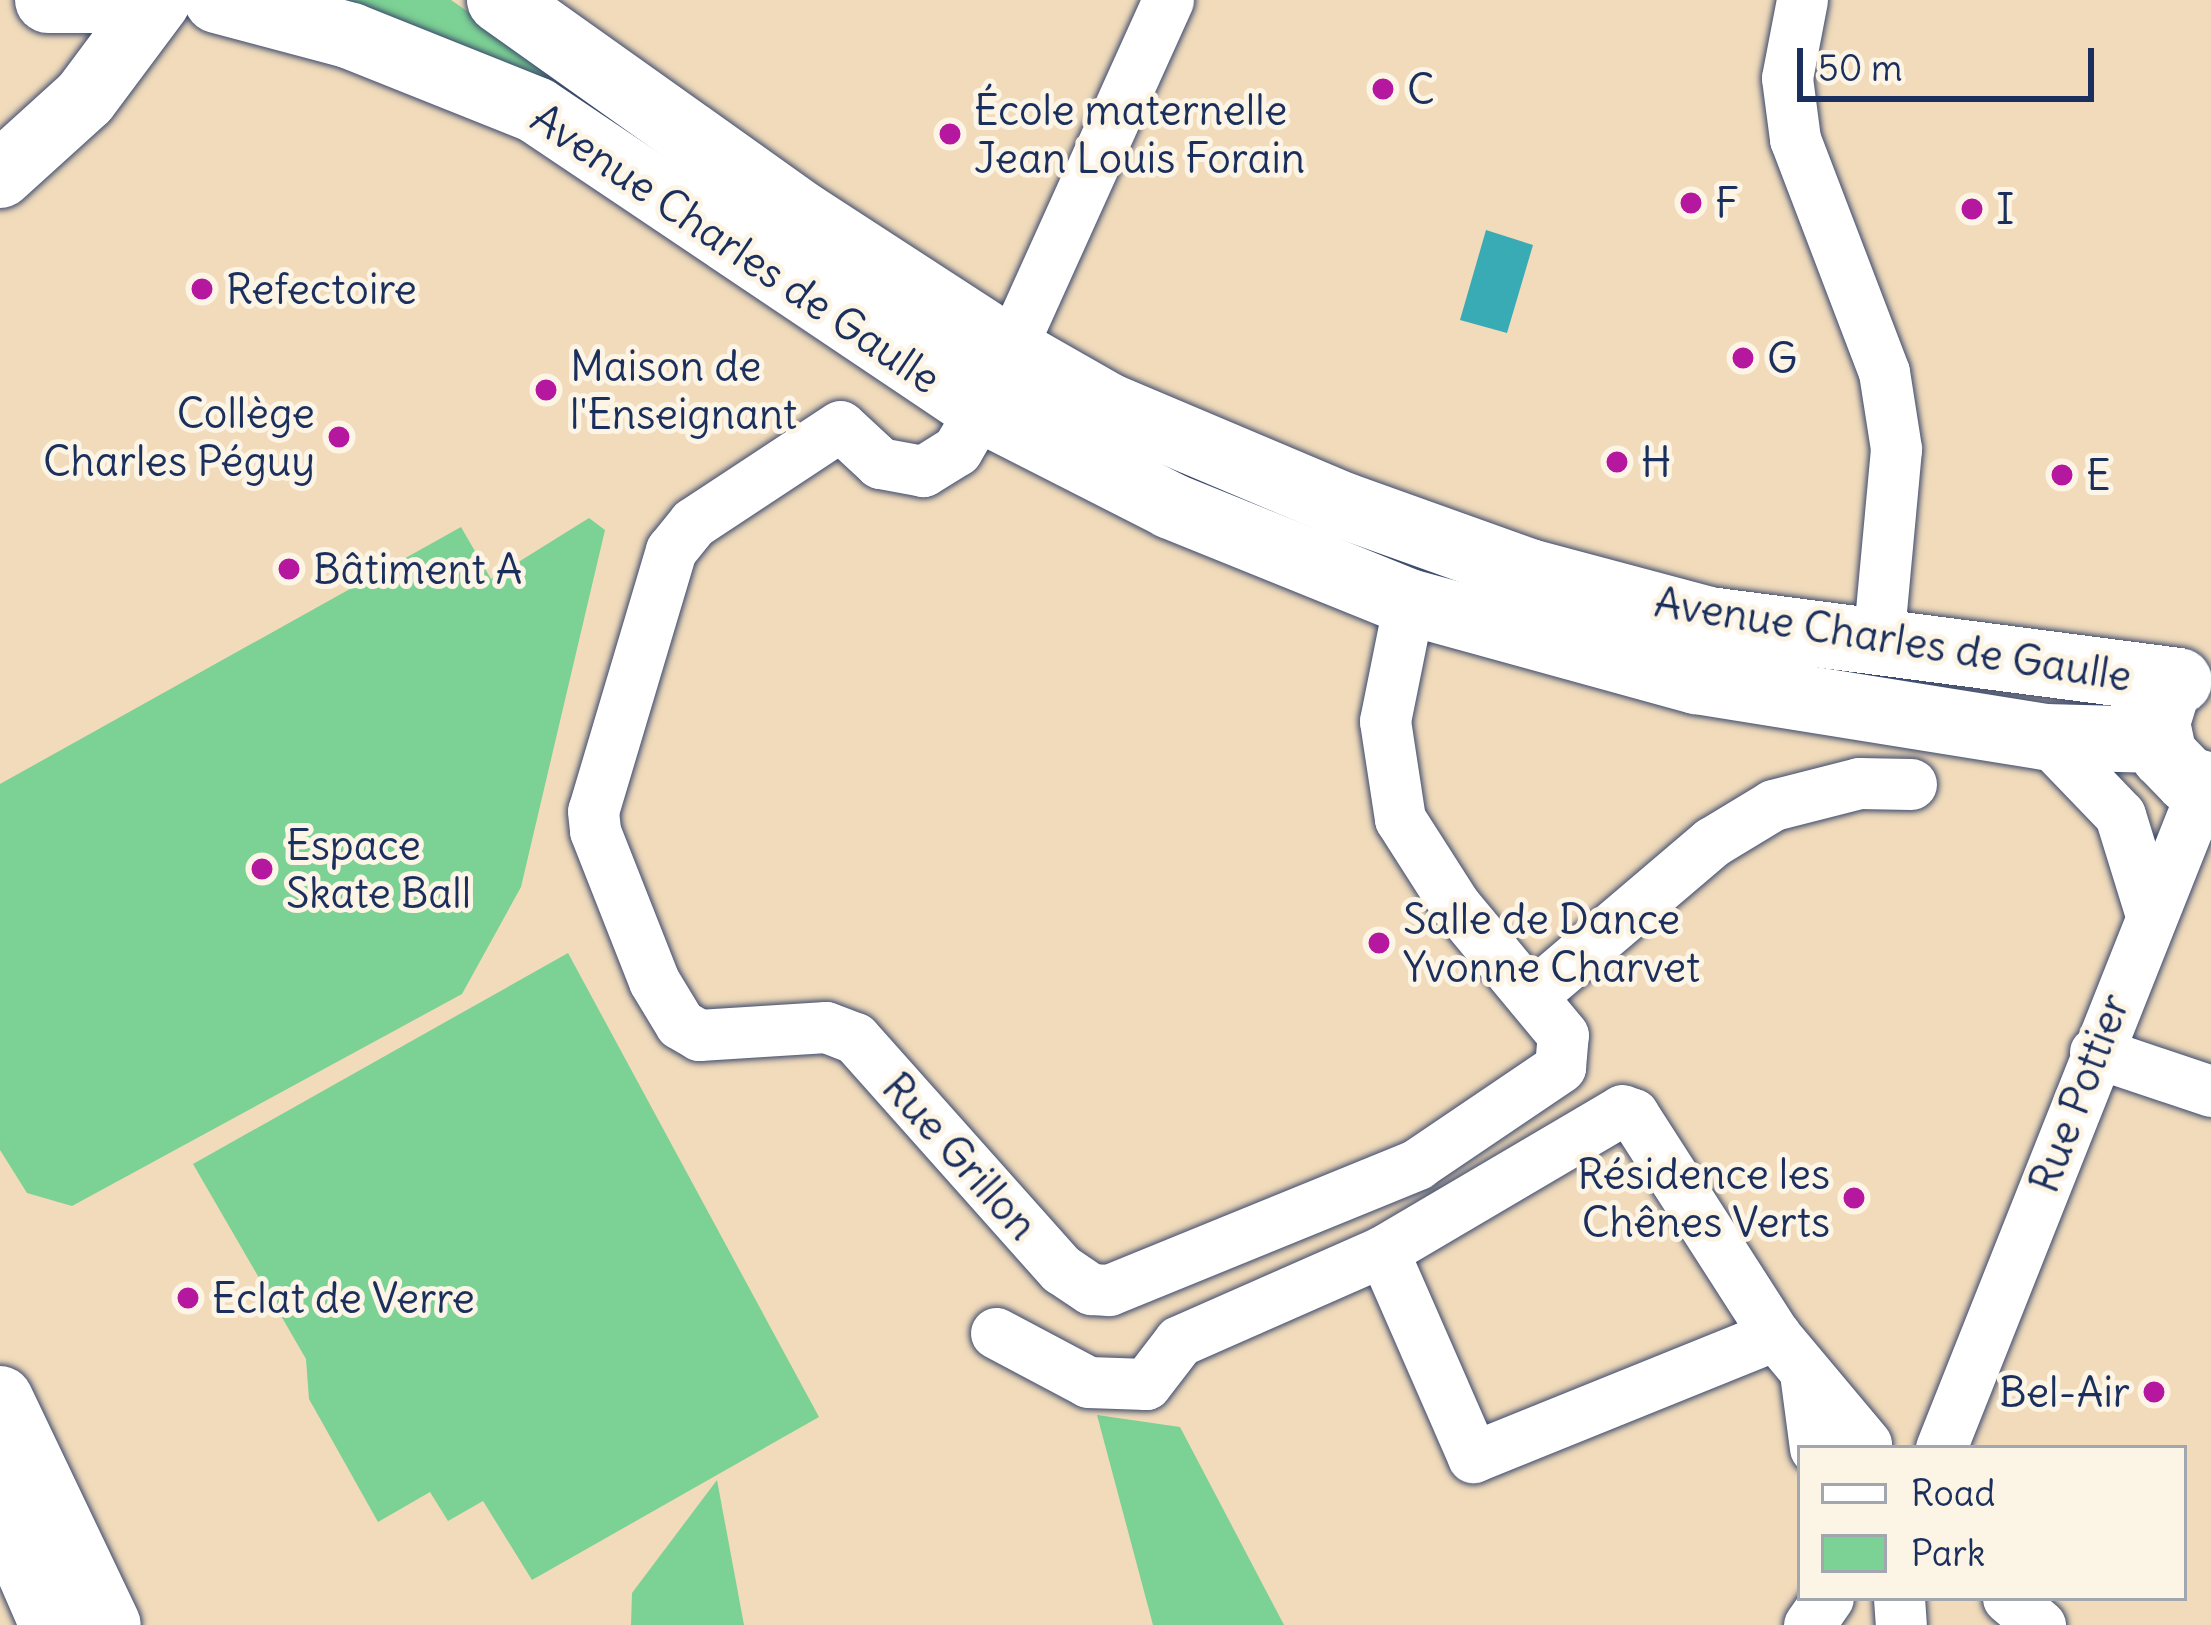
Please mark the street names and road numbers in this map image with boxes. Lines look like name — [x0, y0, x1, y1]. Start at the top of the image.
street label: Avenue Charles de Gaulle — [522, 92, 950, 404]
street label: Avenue Charles de Gaulle — [1651, 576, 2135, 702]
street label: Rue Pottier — [2018, 987, 2140, 1199]
street label: Rue Grillon — [872, 1062, 1048, 1250]

